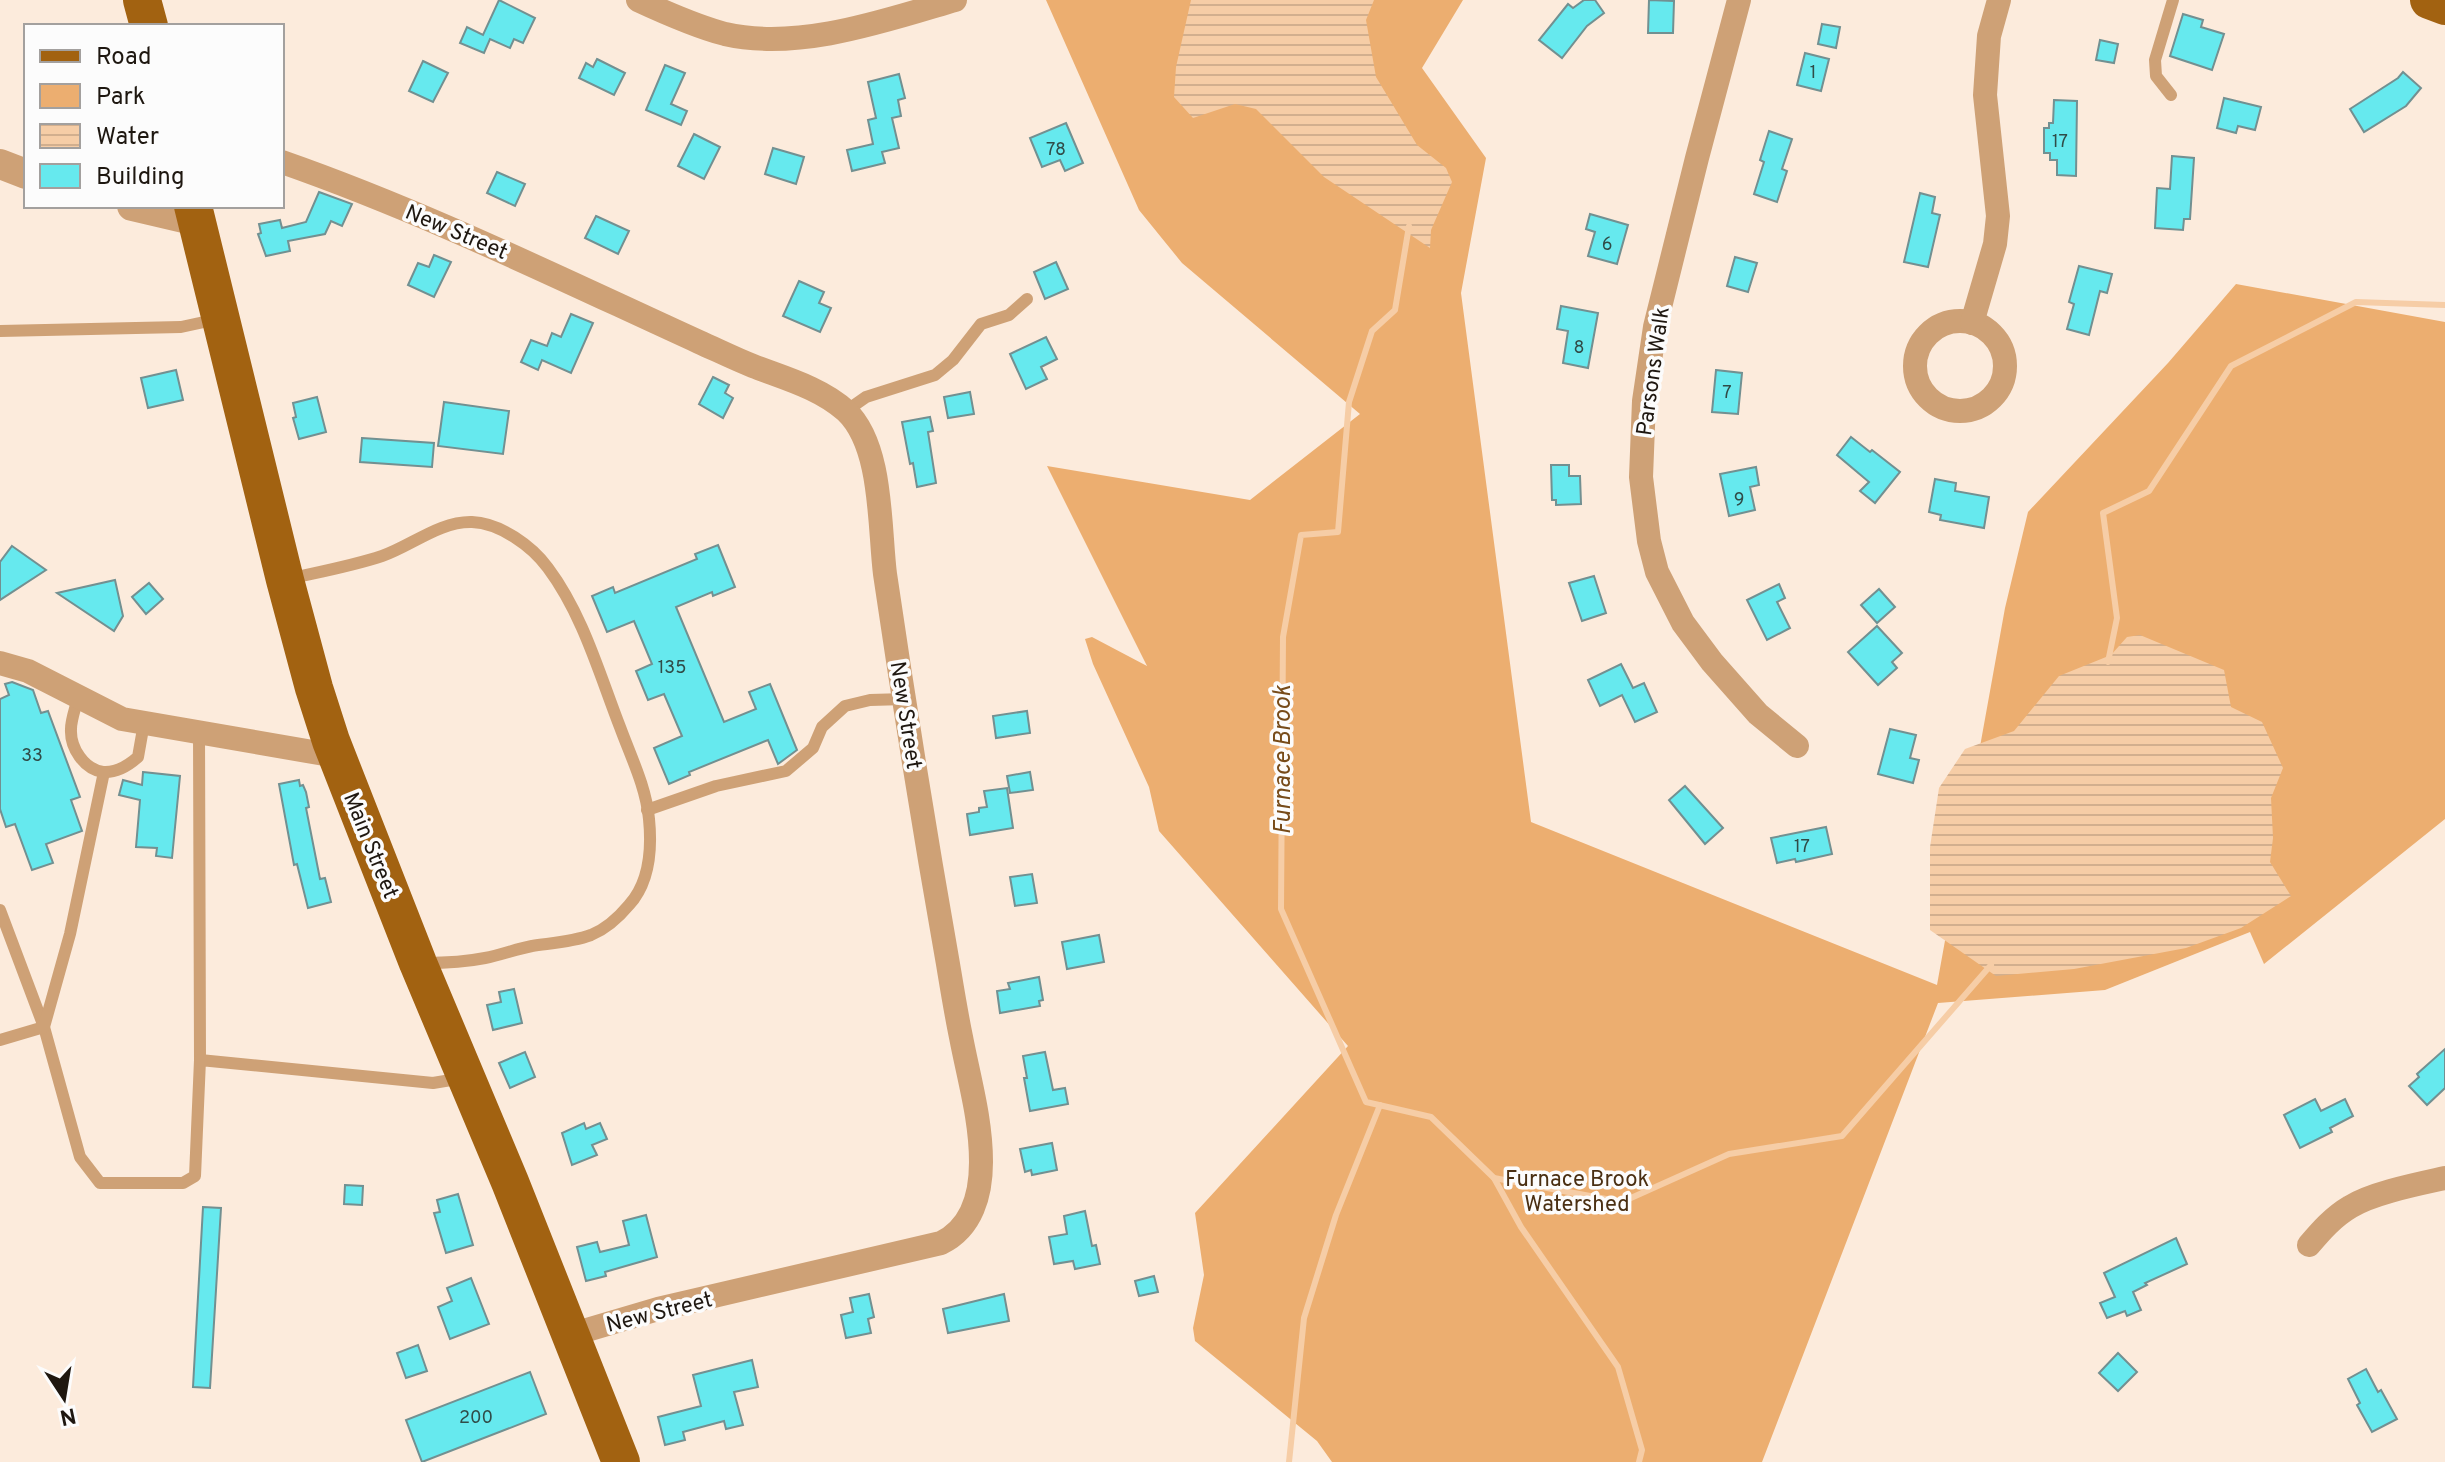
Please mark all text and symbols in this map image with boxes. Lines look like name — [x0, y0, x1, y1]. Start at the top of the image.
legend — [24, 24, 284, 208]
text: Road — [96, 43, 152, 73]
house number: 1 — [1810, 62, 1816, 85]
text: Park — [96, 83, 146, 113]
text: Water — [96, 123, 159, 153]
house number: 17 — [2052, 131, 2068, 154]
house number: 78 — [1046, 139, 1066, 162]
text: Building — [96, 163, 185, 193]
street label: New Street — [401, 200, 511, 267]
house number: 6 — [1602, 234, 1612, 257]
street label: Parsons Walk — [1632, 305, 1677, 438]
house number: 8 — [1574, 337, 1585, 360]
house number: 7 — [1722, 382, 1732, 405]
house number: 9 — [1734, 489, 1744, 512]
house number: 135 — [658, 657, 686, 680]
street label: New Street — [883, 660, 926, 771]
water label: Furnace Brook — [1269, 684, 1299, 835]
house number: 33 — [21, 745, 43, 768]
street label: Main Street — [336, 789, 403, 903]
house number: 17 — [1794, 836, 1810, 859]
park label: Furnace Brook Watershed — [1505, 1167, 1649, 1219]
street label: New Street — [604, 1287, 716, 1340]
north arrow — [24, 1358, 104, 1438]
text: N — [57, 1400, 78, 1430]
house number: 200 — [459, 1407, 493, 1430]

